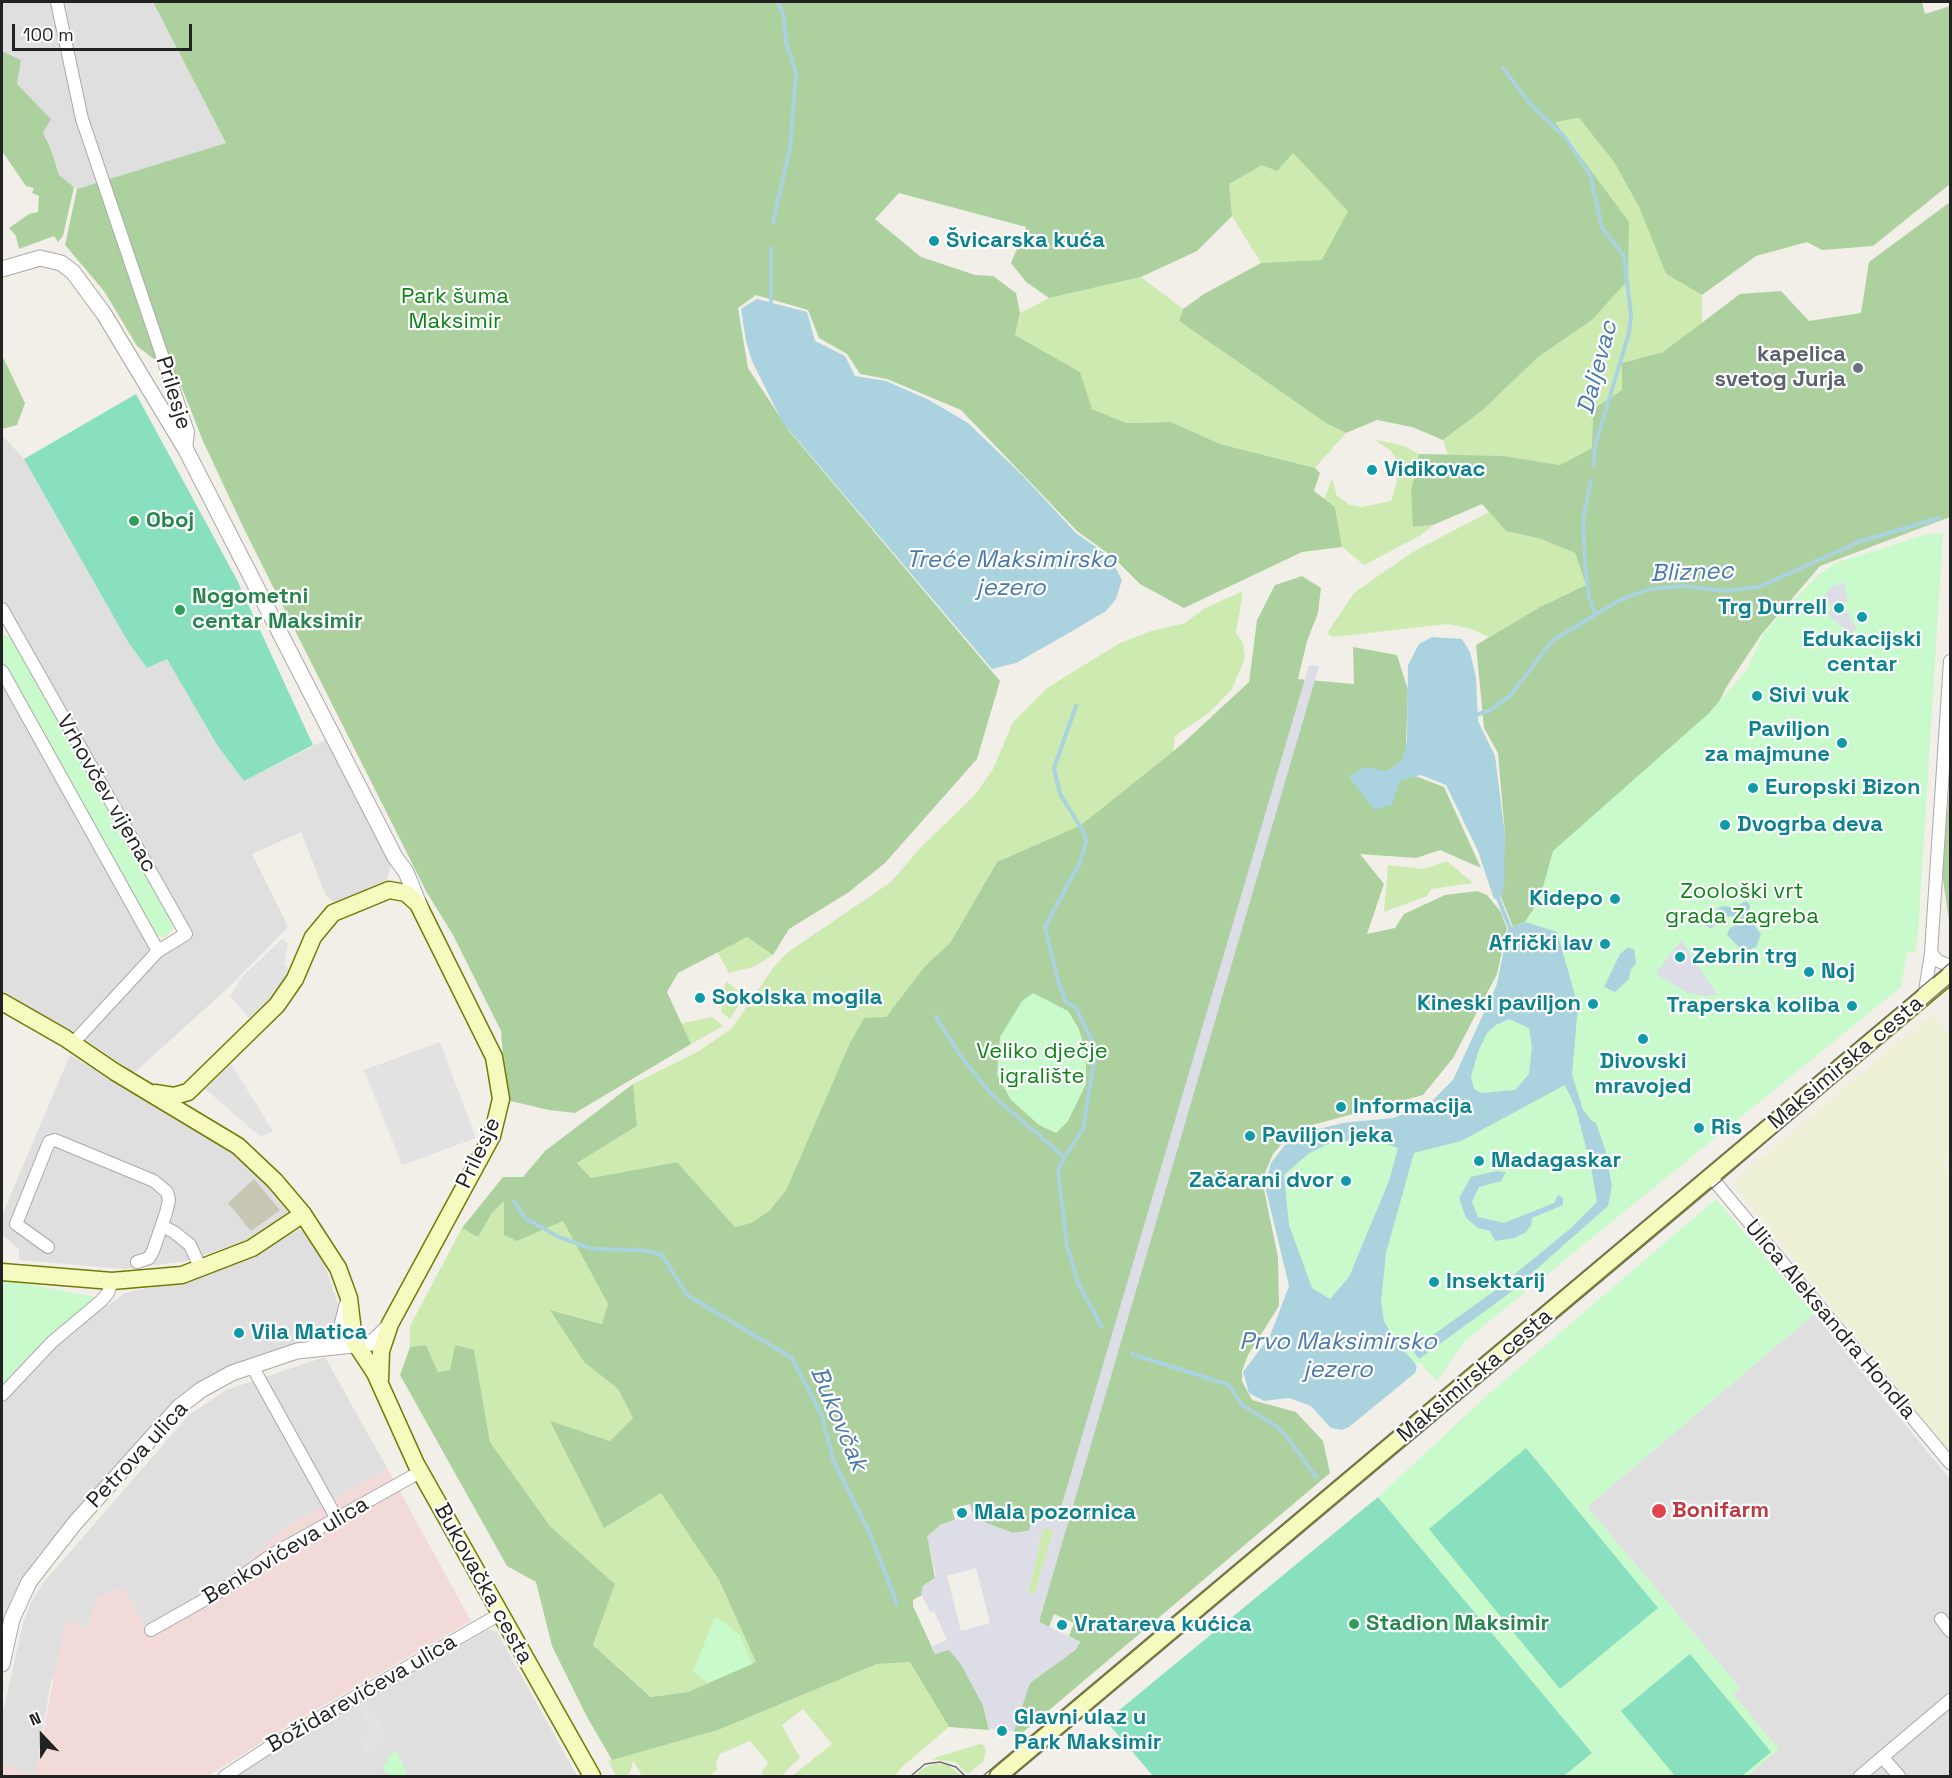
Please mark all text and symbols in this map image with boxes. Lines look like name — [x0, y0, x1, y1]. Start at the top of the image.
scale bar — [15, 12, 195, 50]
text: 100 m — [23, 23, 74, 46]
place label: Švicarska kuća — [946, 228, 1105, 254]
marker: Švicarska kuća — [927, 234, 941, 248]
park label: Park šuma Maksimir — [401, 284, 509, 336]
water label: Daljevac — [1572, 318, 1624, 418]
place label: kapelica svetog Jurja — [1715, 342, 1846, 394]
street label: Prilesje — [149, 353, 197, 433]
marker: kapelica svetog Jurja — [1851, 361, 1865, 375]
place label: Vidikovac — [1384, 457, 1485, 483]
marker: Vidikovac — [1365, 463, 1379, 477]
place label: Oboj — [146, 508, 194, 534]
marker: Oboj — [127, 514, 141, 528]
water label: Treće Maksimirsko jezero — [906, 546, 1116, 602]
water label: Bliznec — [1650, 557, 1734, 589]
place label: Nogometni centar Maksimir — [192, 584, 363, 636]
place label: Trg Durrell — [1718, 595, 1827, 621]
marker: Trg Durrell — [1832, 601, 1846, 615]
marker: Nogometni centar Maksimir — [173, 603, 187, 617]
marker: Edukacijski centar — [1855, 610, 1869, 624]
place label: Edukacijski centar — [1803, 627, 1921, 678]
place label: Sivi vuk — [1769, 683, 1850, 709]
marker: Sivi vuk — [1750, 689, 1764, 703]
street label: Vrhovčev vijenac — [50, 710, 162, 878]
place label: Paviljon za majmune — [1704, 717, 1830, 768]
marker: Paviljon za majmune — [1835, 736, 1849, 750]
place label: Europski Bizon — [1765, 775, 1921, 801]
marker: Europski Bizon — [1746, 781, 1760, 795]
place label: Dvogrba deva — [1737, 812, 1883, 838]
marker: Dvogrba deva — [1718, 818, 1732, 832]
park label: Zoološki vrt grada Zagreba — [1665, 879, 1819, 930]
place label: Kidepo — [1529, 886, 1603, 912]
marker: Kidepo — [1608, 892, 1622, 906]
place label: Afrički lav — [1489, 931, 1593, 957]
marker: Afrički lav — [1598, 937, 1612, 951]
place label: Zebrin trg — [1692, 944, 1797, 970]
marker: Zebrin trg — [1673, 950, 1687, 964]
place label: Noj — [1821, 959, 1855, 985]
marker: Noj — [1802, 965, 1816, 979]
place label: Sokolska mogila — [712, 985, 883, 1011]
street label: Maksimirska cesta — [1763, 990, 1929, 1136]
marker: Sokolska mogila — [693, 991, 707, 1005]
place label: Kineski paviljon — [1417, 991, 1581, 1017]
place label: Traperska koliba — [1667, 993, 1840, 1019]
marker: Kineski paviljon — [1586, 997, 1600, 1011]
marker: Traperska koliba — [1845, 999, 1859, 1013]
marker: Divovski mravojed — [1636, 1032, 1650, 1046]
park label: Veliko dječje igralište — [976, 1039, 1108, 1090]
place label: Divovski mravojed — [1594, 1049, 1692, 1100]
place label: Informacija — [1353, 1094, 1472, 1120]
marker: Informacija — [1334, 1100, 1348, 1114]
street label: Prilesje — [451, 1113, 507, 1193]
place label: Ris — [1711, 1115, 1742, 1141]
marker: Ris — [1692, 1121, 1706, 1135]
place label: Paviljon jeka — [1262, 1123, 1393, 1149]
marker: Paviljon jeka — [1243, 1129, 1257, 1143]
place label: Madagaskar — [1491, 1148, 1621, 1174]
marker: Madagaskar — [1472, 1154, 1486, 1168]
place label: Začarani dvor — [1189, 1168, 1334, 1194]
marker: Začarani dvor — [1339, 1174, 1353, 1188]
street label: Ulica Aleksandra Hondla — [1739, 1215, 1921, 1425]
place label: Insektarij — [1446, 1269, 1545, 1295]
marker: Insektarij — [1427, 1275, 1441, 1289]
street label: Maksimirska cesta — [1392, 1303, 1558, 1449]
place label: Vila Matica — [251, 1320, 367, 1346]
marker: Vila Matica — [232, 1326, 246, 1340]
water label: Prvo Maksimirsko jezero — [1239, 1328, 1437, 1384]
water label: Bukovčak — [803, 1362, 873, 1476]
street label: Petrova ulica — [82, 1396, 194, 1514]
street label: Benkovićeva ulica — [198, 1491, 374, 1611]
place label: Bonifarm — [1672, 1498, 1769, 1524]
street label: Bukovačka cesta — [428, 1499, 538, 1669]
place label: Mala pozornica — [974, 1500, 1136, 1526]
marker: Bonifarm — [1650, 1502, 1668, 1520]
marker: Mala pozornica — [955, 1506, 969, 1520]
place label: Stadion Maksimir — [1366, 1611, 1549, 1637]
place label: Vratareva kućica — [1074, 1612, 1252, 1638]
marker: Stadion Maksimir — [1347, 1617, 1361, 1631]
marker: Vratareva kućica — [1055, 1618, 1069, 1632]
street label: Božidarevićeva ulica — [262, 1629, 462, 1759]
place label: Glavni ulaz u Park Maksimir — [1014, 1705, 1161, 1756]
north arrow — [12, 1706, 72, 1766]
text: N — [26, 1707, 44, 1731]
marker: Glavni ulaz u Park Maksimir — [995, 1724, 1009, 1738]

